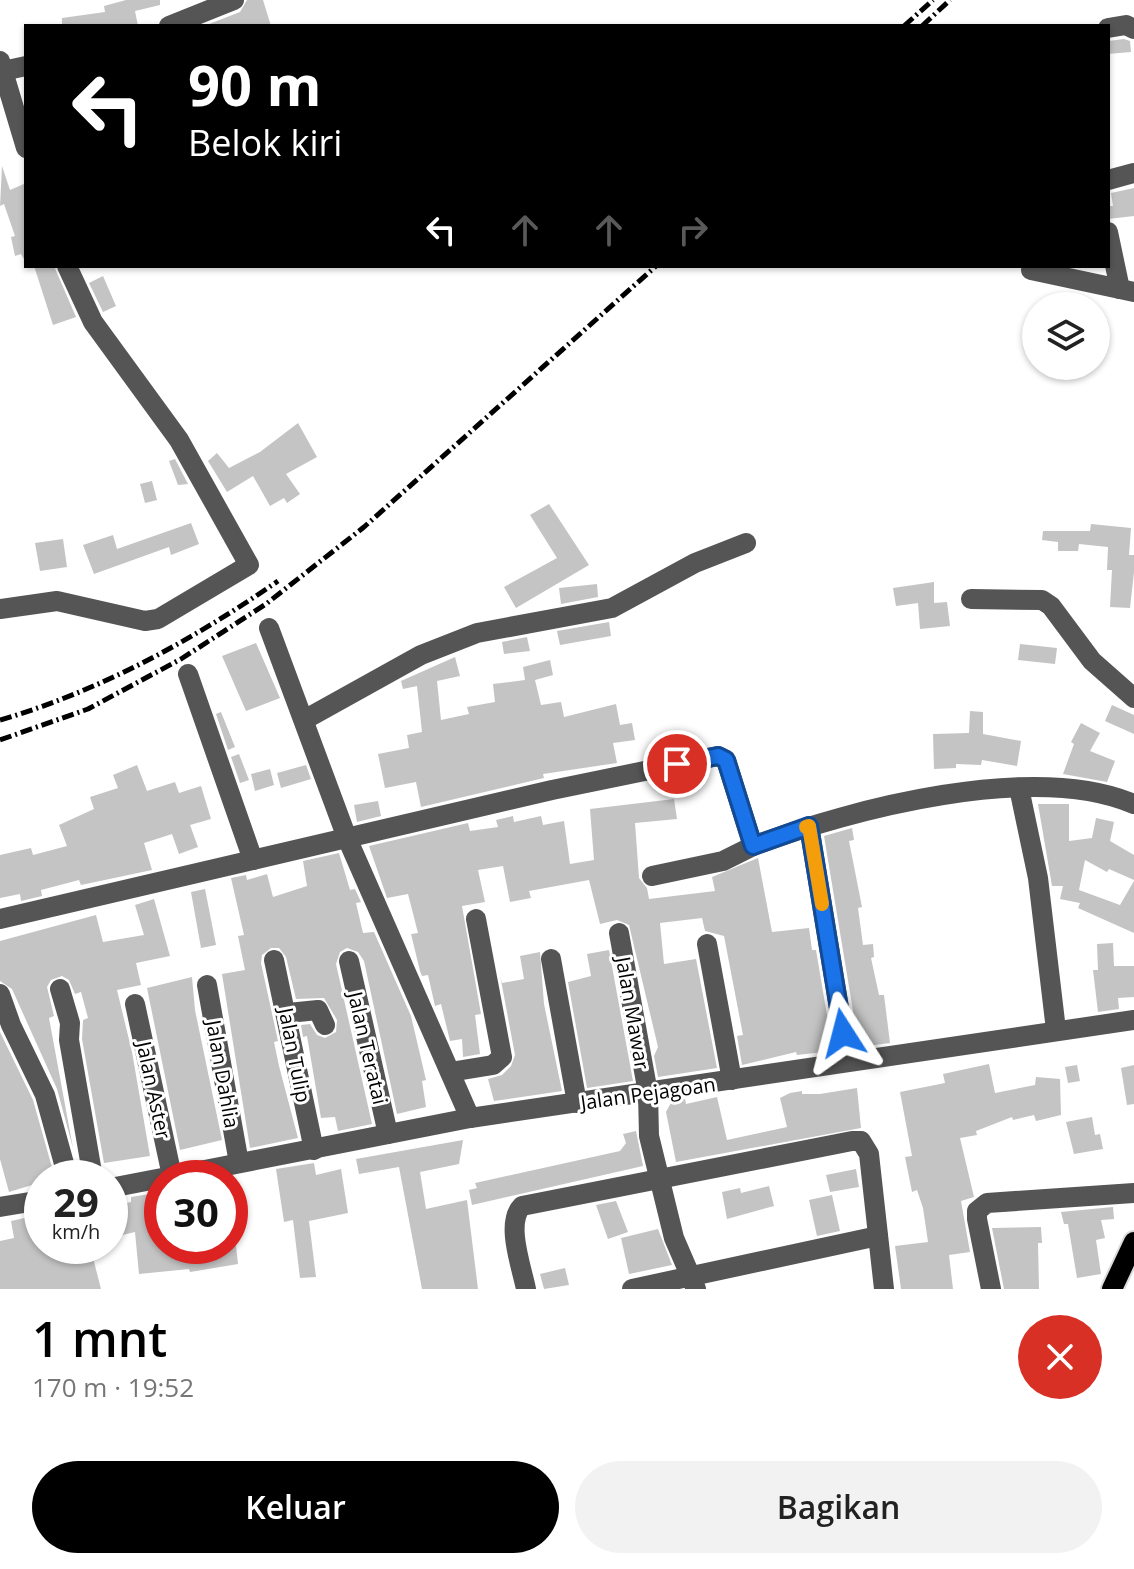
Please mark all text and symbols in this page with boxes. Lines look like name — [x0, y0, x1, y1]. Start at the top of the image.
text: 90 m — [188, 46, 322, 122]
icon: left — [56, 56, 160, 160]
text: Belok kiri — [188, 118, 342, 167]
icon: left — [419, 208, 463, 252]
icon: ahead — [503, 208, 547, 252]
icon: ahead — [587, 208, 631, 252]
icon: right — [671, 208, 715, 252]
map controls — [1022, 292, 1110, 380]
button: layers — [1022, 292, 1110, 380]
pin — [643, 730, 711, 798]
icon: arrive — [655, 742, 699, 786]
street label: Jalan Mawar — [609, 953, 656, 1071]
street label: Jalan Teratai — [341, 987, 394, 1107]
position arrow — [801, 991, 885, 1075]
street label: Jalan Tulip — [272, 1003, 317, 1105]
street label: Jalan Dahlia — [200, 1016, 246, 1130]
street label: Jalan Aster — [130, 1037, 177, 1141]
street label: Jalan Pejagoan — [577, 1070, 717, 1116]
speed limit sign: 30 — [144, 1160, 248, 1264]
text: 29 — [53, 1174, 99, 1229]
text: km/h — [52, 1218, 100, 1245]
text: 1 mnt — [32, 1306, 167, 1371]
button: close — [1018, 1315, 1102, 1399]
text: 170 m · 19:52 — [32, 1369, 194, 1405]
button: Keluar — [32, 1461, 559, 1553]
button: Bagikan — [575, 1461, 1102, 1553]

